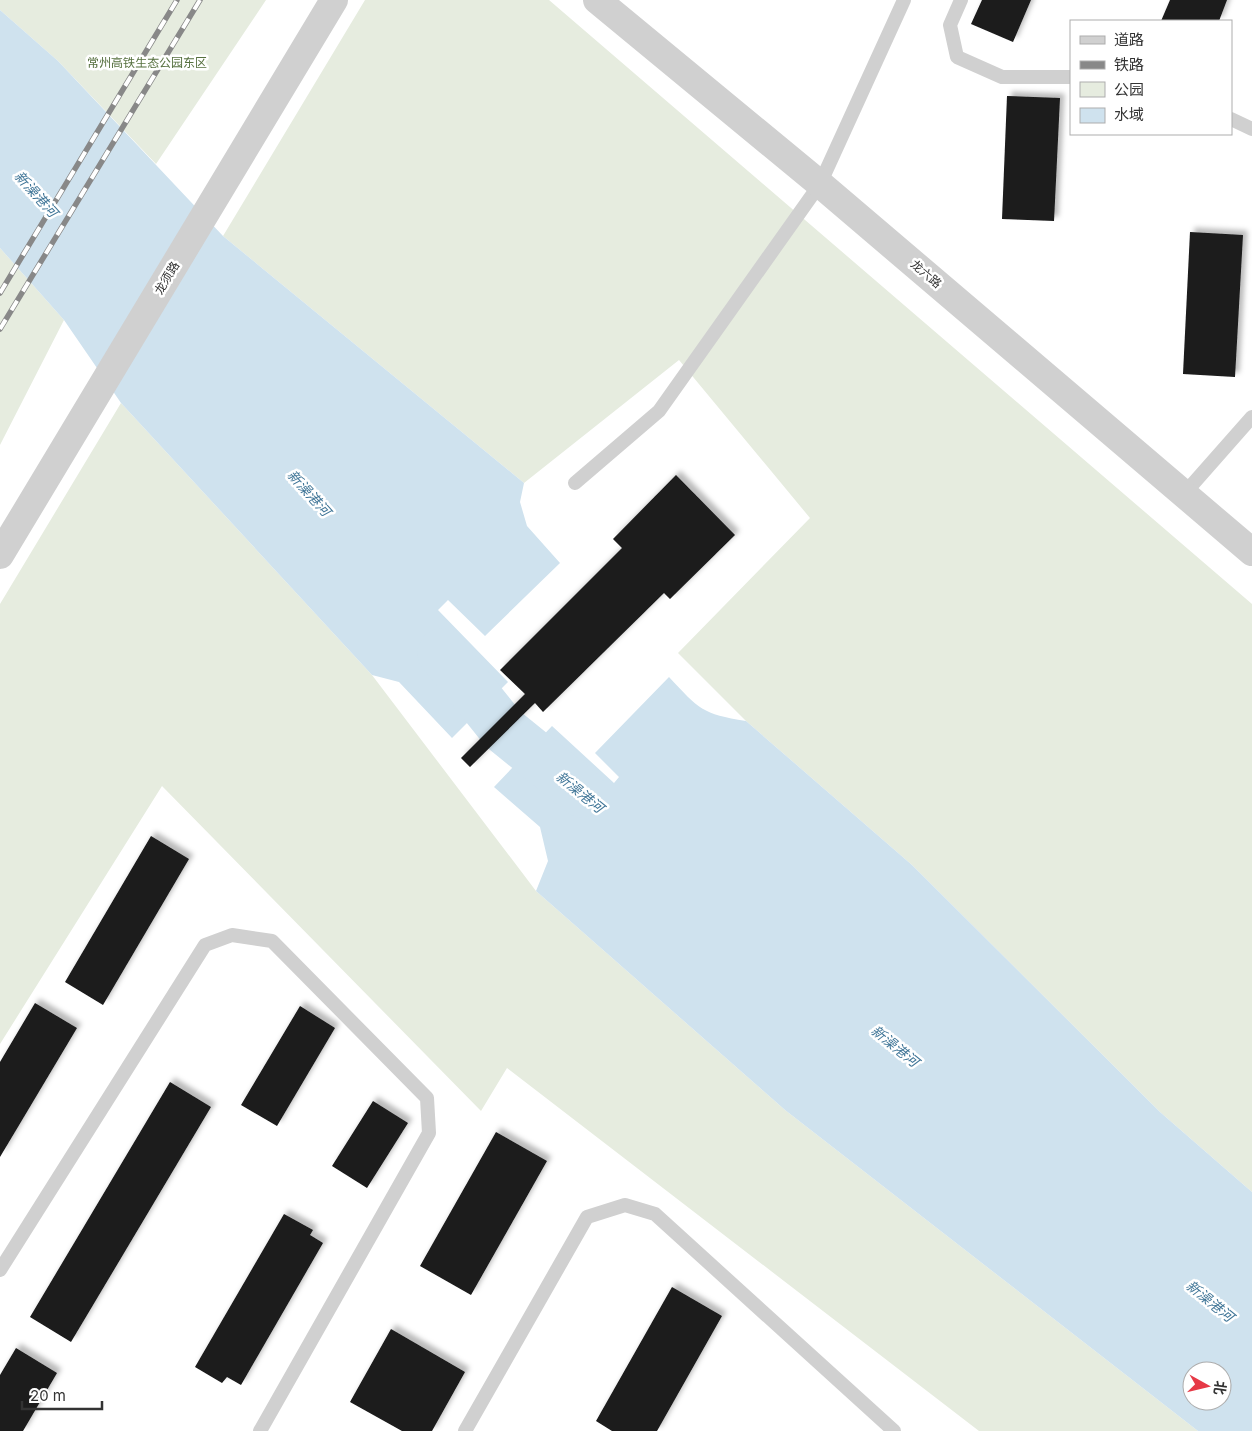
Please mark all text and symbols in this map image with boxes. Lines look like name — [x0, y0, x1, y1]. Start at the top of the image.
legend — [1070, 20, 1232, 135]
text: 道路 — [1114, 30, 1144, 49]
park label: 常州高铁生态公园东区 — [87, 55, 207, 70]
text: 铁路 — [1114, 55, 1144, 74]
text: 公园 — [1114, 80, 1144, 99]
text: 水域 — [1114, 105, 1144, 124]
water label: 新澡港河 — [11, 167, 63, 222]
street label: 龙六路 — [908, 256, 945, 291]
street label: 龙须路 — [151, 258, 182, 297]
water label: 新澡港河 — [284, 466, 336, 521]
water label: 新澡港河 — [553, 767, 610, 818]
water label: 新澡港河 — [868, 1021, 925, 1072]
water label: 新澡港河 — [1183, 1276, 1240, 1327]
north arrow — [1182, 1361, 1232, 1411]
scale bar — [22, 1378, 102, 1410]
text: 北 — [1211, 1380, 1230, 1396]
text: 20 m — [30, 1386, 66, 1405]

